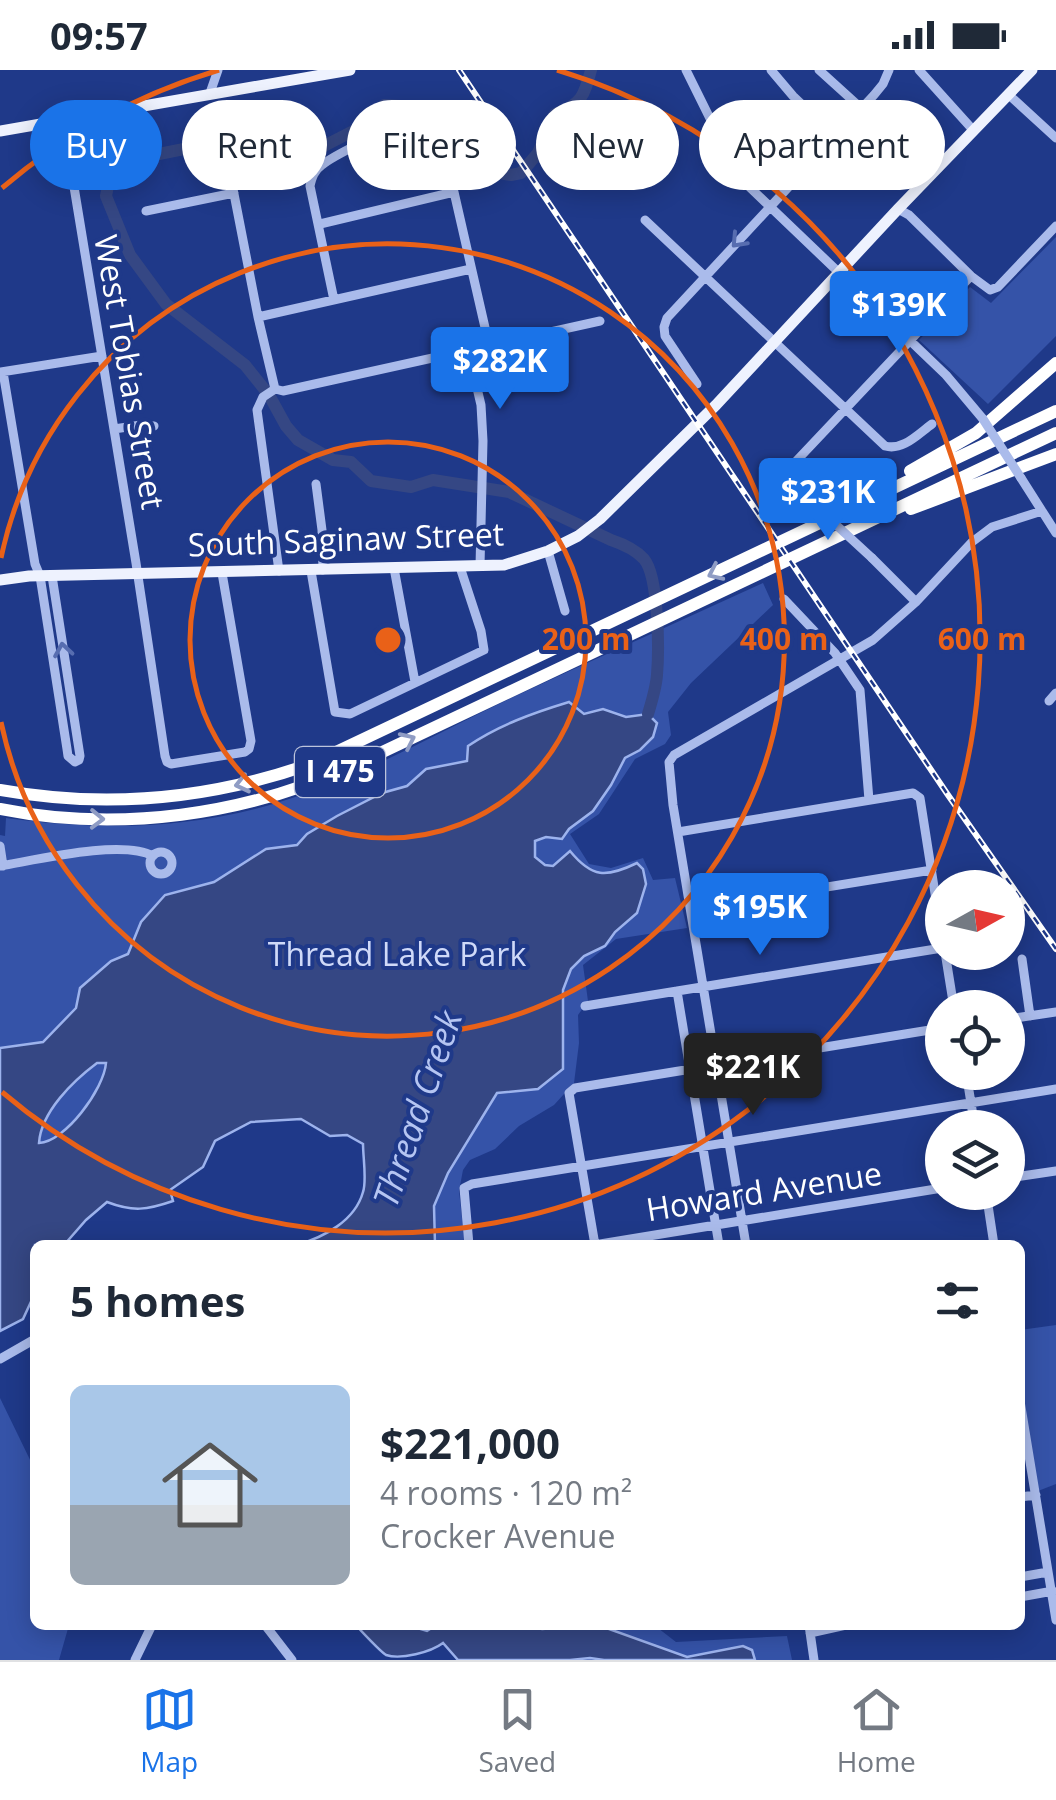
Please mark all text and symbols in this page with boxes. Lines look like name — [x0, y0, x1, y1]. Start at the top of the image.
text: 09:57 — [50, 9, 148, 61]
chip: Buy — [30, 100, 162, 190]
chip: Rent — [182, 100, 327, 190]
chip: Filters — [347, 100, 516, 190]
chip: New — [536, 100, 679, 190]
chip: Apartment — [699, 100, 945, 190]
one-way arrow — [731, 229, 749, 248]
street label: West Tobias Street — [85, 231, 176, 512]
pin: $139K — [829, 271, 969, 356]
text: $139K — [852, 282, 946, 325]
pin: $282K — [430, 327, 570, 412]
text: $282K — [453, 338, 547, 381]
pin: $231K — [758, 458, 898, 543]
text: $231K — [781, 469, 875, 512]
street label: South Saginaw Street — [187, 511, 505, 566]
one-way arrow — [707, 560, 725, 580]
text: 200 m — [542, 618, 630, 659]
text: 400 m — [740, 618, 828, 659]
text: 600 m — [938, 618, 1026, 659]
centre of rings — [370, 622, 406, 658]
one-way arrow — [53, 641, 74, 658]
one-way arrow — [398, 732, 416, 752]
road number: I 475 — [295, 747, 385, 797]
one-way arrow — [234, 772, 251, 793]
one-way arrow — [89, 808, 105, 829]
north arrow — [925, 870, 1025, 970]
map controls — [925, 870, 1025, 1210]
pin: $195K — [690, 873, 830, 958]
text: $195K — [713, 884, 807, 927]
park label: Thread Lake Park — [268, 932, 526, 975]
button: locate — [925, 990, 1025, 1090]
water label: Thread Creek — [361, 1002, 473, 1213]
pin: $221K — [683, 1033, 823, 1118]
text: $221K — [706, 1044, 800, 1087]
button: layers — [925, 1110, 1025, 1210]
street label: Howard Avenue — [643, 1151, 885, 1230]
text: 5 homes — [70, 1272, 245, 1329]
icon: filters — [930, 1273, 985, 1328]
text: $221,000 — [380, 1414, 560, 1471]
icon: home — [150, 1425, 270, 1545]
text: 4 rooms · 120 m² — [380, 1471, 632, 1514]
text: Crocker Avenue — [380, 1514, 615, 1557]
tab: Map — [140, 1682, 198, 1780]
tab: Saved — [478, 1682, 556, 1780]
tab: Home — [837, 1682, 916, 1780]

